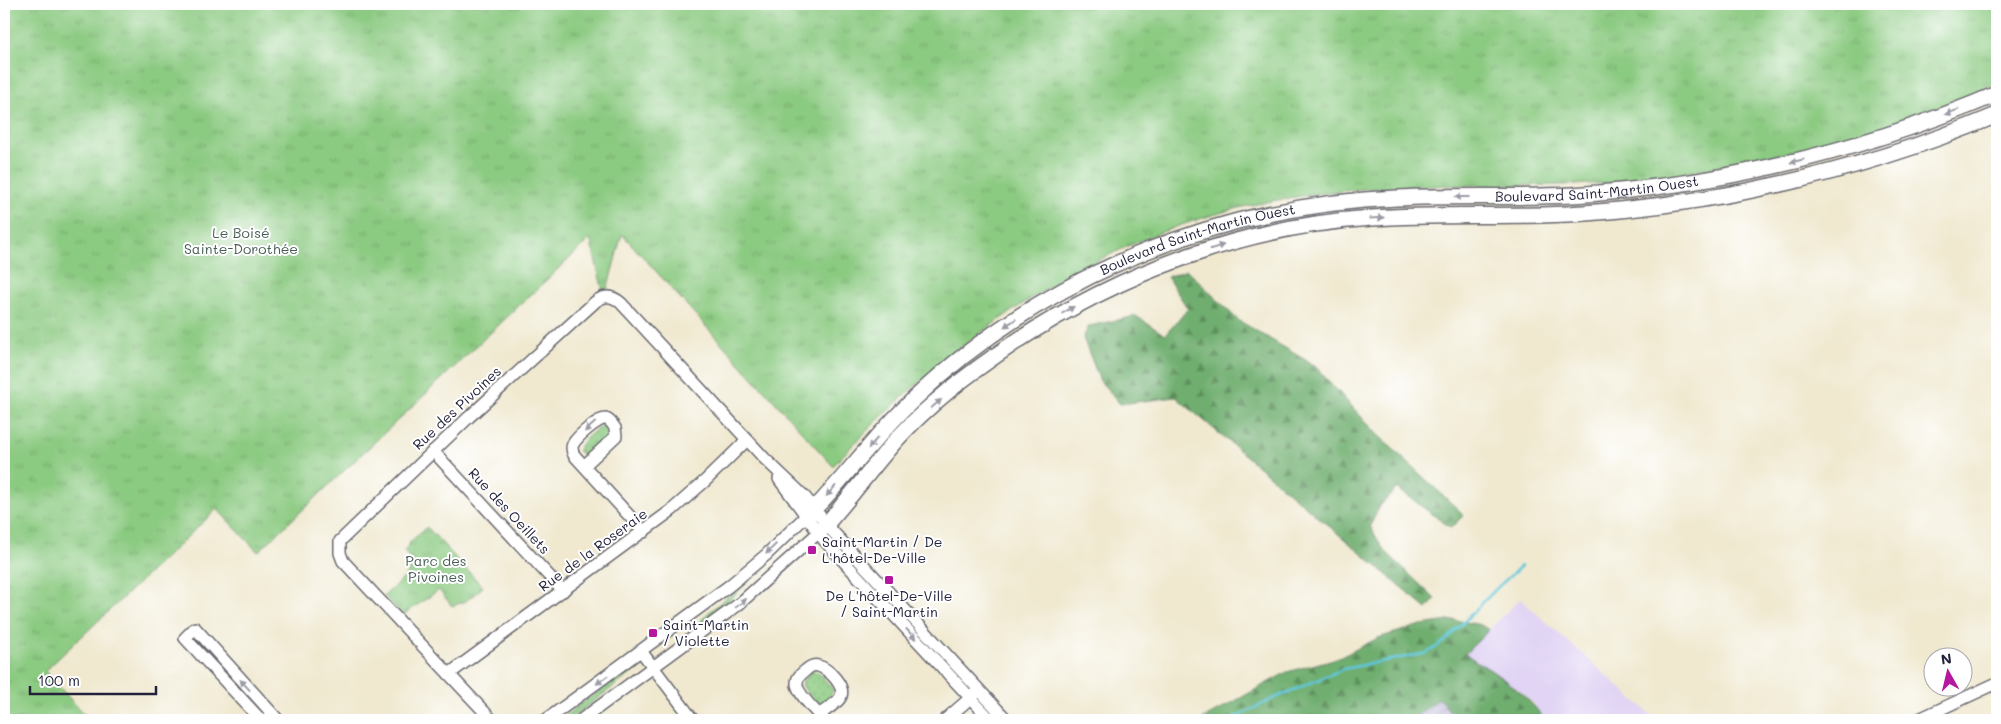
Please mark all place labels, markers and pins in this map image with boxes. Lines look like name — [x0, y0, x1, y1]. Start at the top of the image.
place label: Saint-Martin / De L'hôtel-De-Ville — [822, 532, 942, 567]
marker: Saint-Martin / De L'hôtel-De-Ville — [806, 544, 818, 556]
marker: De L'hôtel-De-Ville / Saint-Martin — [883, 574, 895, 586]
place label: De L'hôtel-De-Ville / Saint-Martin — [826, 586, 952, 621]
place label: Saint-Martin / Violette — [663, 615, 749, 650]
marker: Saint-Martin / Violette — [647, 627, 659, 639]

